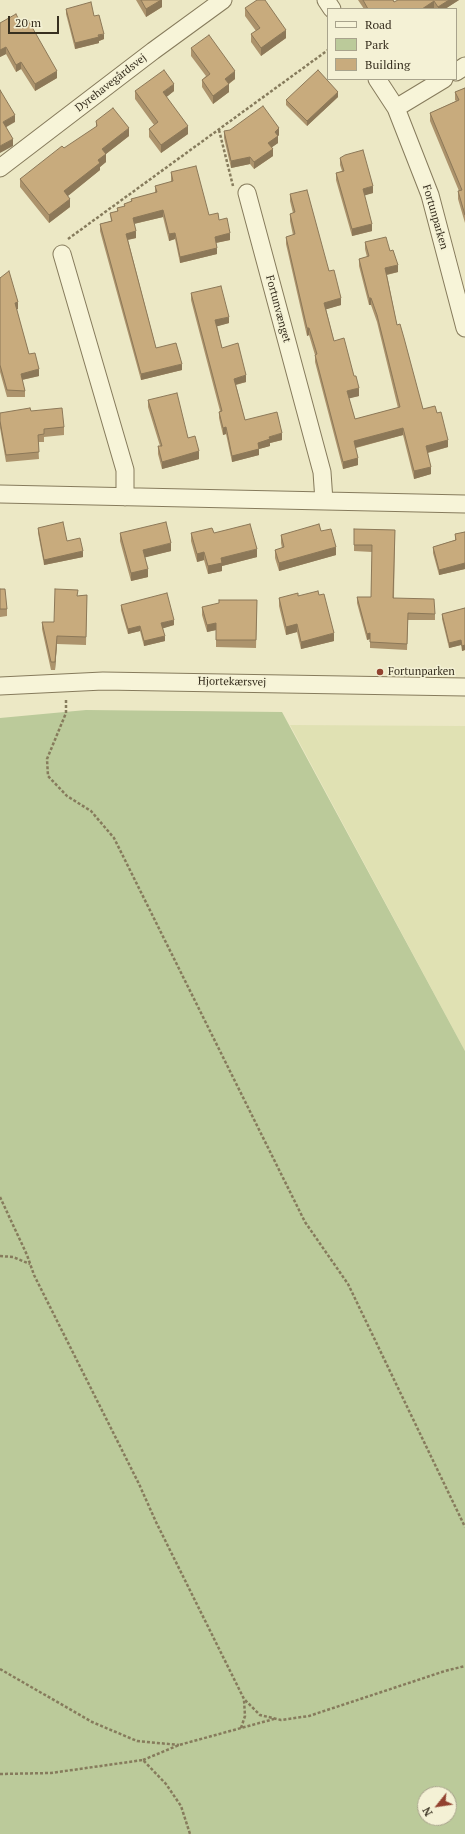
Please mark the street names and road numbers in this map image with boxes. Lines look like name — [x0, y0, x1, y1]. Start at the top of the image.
street label: Dyrehavegårdsvej — [73, 51, 149, 115]
street label: Fortunparken — [419, 183, 451, 251]
street label: Fortunvænget — [263, 274, 293, 344]
street label: Hjortekærsvej — [198, 675, 266, 689]

